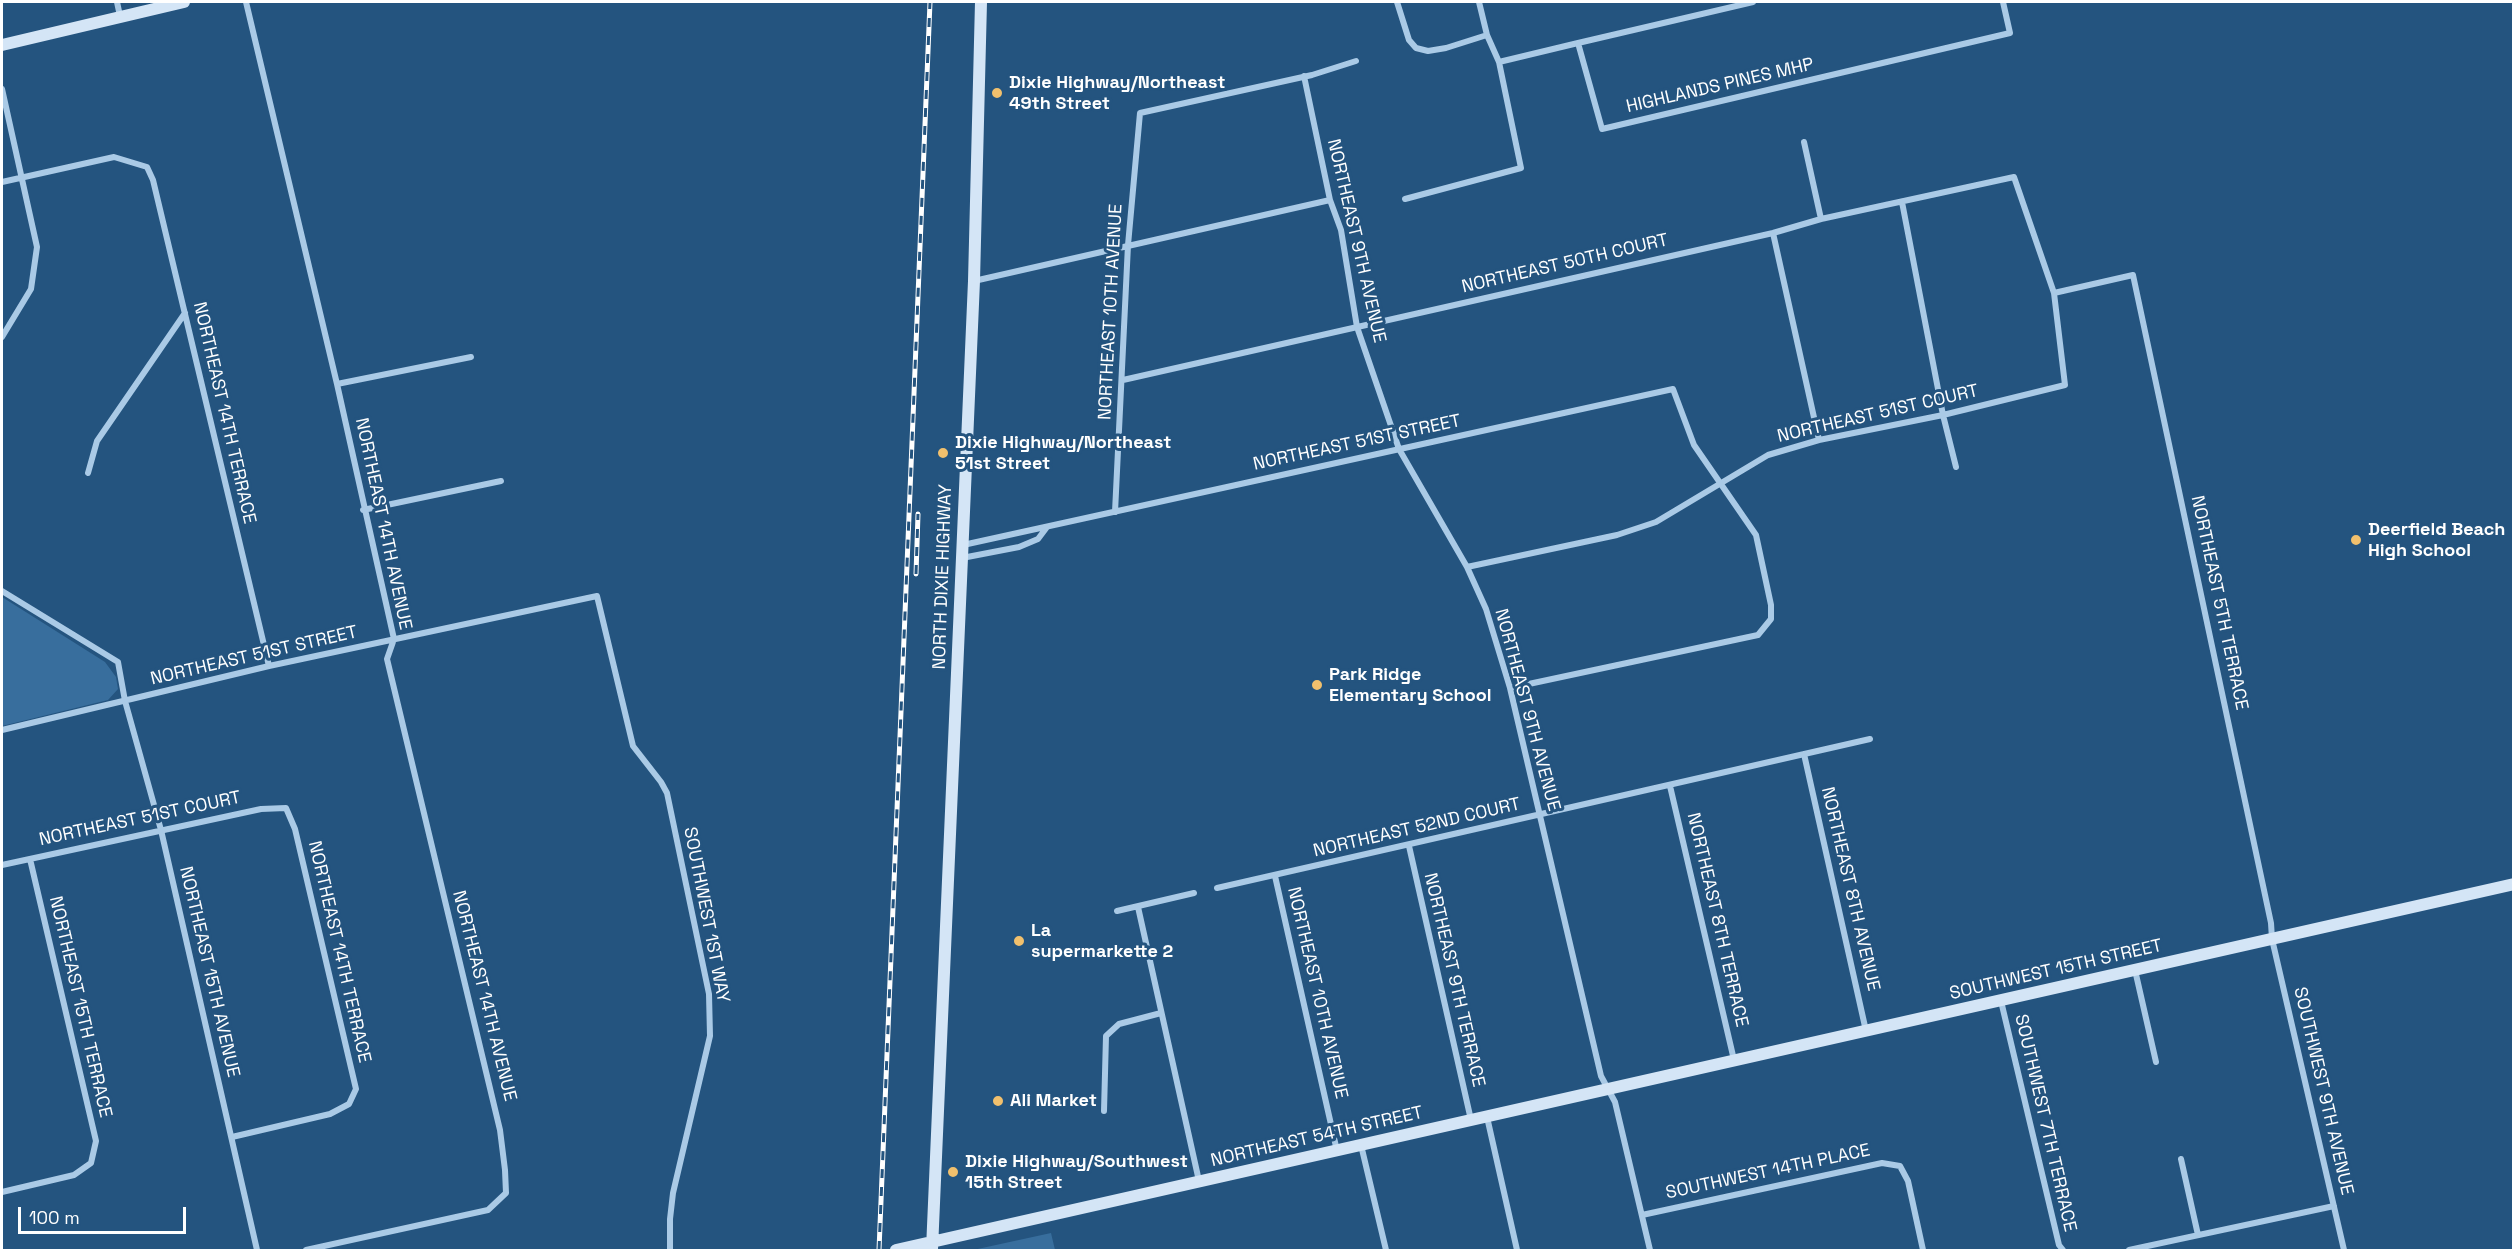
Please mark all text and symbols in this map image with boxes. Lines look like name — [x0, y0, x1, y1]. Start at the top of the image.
street label: HIGHLANDS PINES MHP — [1624, 54, 1816, 118]
place label: Dixie Highway/Northeast 49th Street — [1009, 72, 1225, 115]
marker: Dixie Highway/Northeast 49th Street — [990, 86, 1004, 100]
street label: NORTHEAST 9TH AVENUE — [1322, 137, 1390, 345]
street label: NORTHEAST 10TH AVENUE — [1095, 203, 1127, 421]
street label: NORTHEAST 50TH COURT — [1460, 230, 1670, 298]
street label: NORTHEAST 14TH TERRACE — [188, 300, 260, 526]
street label: NORTHEAST 51ST COURT — [1775, 380, 1981, 448]
street label: NORTHEAST 51ST STREET — [1251, 410, 1463, 476]
street label: NORTHEAST 14TH AVENUE — [350, 416, 416, 632]
place label: Dixie Highway/Northeast 51st Street — [955, 432, 1171, 474]
marker: Dixie Highway/Northeast 51st Street — [936, 446, 950, 460]
street label: NORTH DIXIE HIGHWAY — [929, 484, 957, 670]
street label: NORTHEAST 5TH TERRACE — [2186, 494, 2252, 712]
place label: Deerfield Beach High School — [2368, 519, 2505, 562]
marker: Deerfield Beach High School — [2349, 533, 2363, 547]
street label: NORTHEAST 9TH AVENUE — [1490, 607, 1564, 813]
street label: NORTHEAST 51ST STREET — [148, 622, 360, 690]
place label: Park Ridge Elementary School — [1329, 664, 1492, 706]
marker: Park Ridge Elementary School — [1310, 678, 1324, 692]
street label: NORTHEAST 8TH AVENUE — [1816, 785, 1884, 993]
street label: NORTHEAST 51ST COURT — [37, 787, 243, 851]
street label: NORTHEAST 52ND COURT — [1311, 794, 1523, 862]
street label: NORTHEAST 8TH TERRACE — [1682, 811, 1752, 1029]
street label: SOUTHWEST 1ST WAY — [678, 825, 734, 1005]
street label: NORTHEAST 14TH TERRACE — [303, 839, 375, 1065]
street label: NORTHEAST 15TH AVENUE — [174, 864, 244, 1080]
street label: NORTHEAST 9TH TERRACE — [1419, 871, 1489, 1089]
street label: NORTHEAST 10TH AVENUE — [1282, 885, 1352, 1101]
street label: NORTHEAST 14TH AVENUE — [447, 888, 521, 1104]
street label: NORTHEAST 15TH TERRACE — [44, 894, 116, 1120]
place label: La supermarkette 2 — [1031, 920, 1173, 962]
marker: La supermarkette 2 — [1012, 934, 1026, 948]
street label: SOUTHWEST 15TH STREET — [1948, 935, 2164, 1005]
street label: SOUTHWEST 9TH AVENUE — [2289, 985, 2357, 1197]
street label: SOUTHWEST 7TH TERRACE — [2009, 1012, 2081, 1234]
place label: Ali Market — [1010, 1090, 1097, 1112]
marker: Ali Market — [991, 1094, 1005, 1108]
street label: NORTHEAST 54TH STREET — [1209, 1102, 1425, 1172]
street label: SOUTHWEST 14TH PLACE — [1664, 1140, 1872, 1204]
place label: Dixie Highway/Southwest 15th Street — [965, 1151, 1188, 1194]
marker: Dixie Highway/Southwest 15th Street — [946, 1165, 960, 1179]
scale bar — [21, 1195, 189, 1233]
text: 100 m — [29, 1206, 80, 1229]

